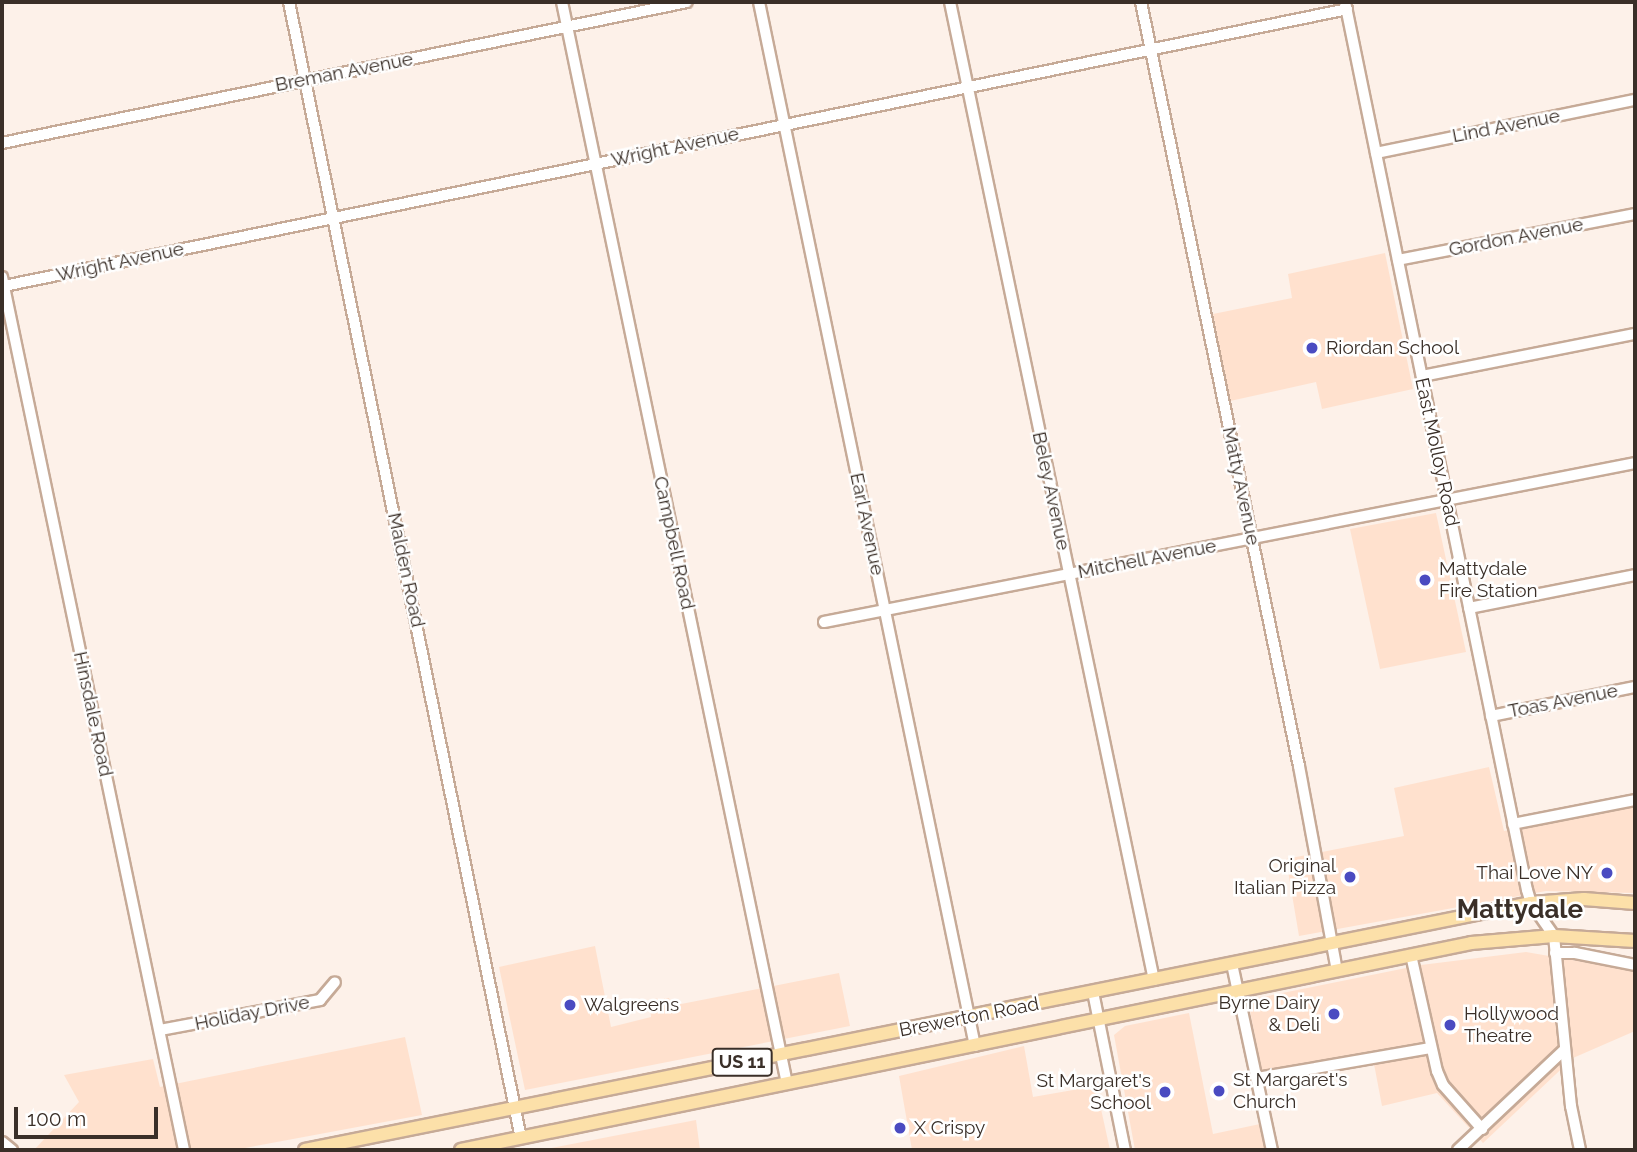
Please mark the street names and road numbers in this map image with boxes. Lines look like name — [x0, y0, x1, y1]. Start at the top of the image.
street label: Breman Avenue — [273, 47, 415, 97]
street label: Lind Avenue — [1450, 104, 1562, 148]
street label: Wright Avenue — [609, 122, 741, 172]
street label: Gordon Avenue — [1447, 213, 1585, 261]
street label: Wright Avenue — [54, 237, 186, 287]
street label: East Molloy Road — [1410, 375, 1464, 529]
street label: Matty Avenue — [1217, 424, 1265, 548]
street label: Beley Avenue — [1027, 429, 1075, 553]
street label: Earl Avenue — [845, 470, 889, 578]
street label: Campbell Road — [649, 474, 699, 612]
street label: Malden Road — [383, 511, 429, 629]
street label: Mitchell Avenue — [1075, 534, 1219, 584]
street label: Hinsdale Road — [69, 649, 117, 779]
street label: Toas Avenue — [1506, 679, 1620, 723]
street label: Holiday Drive — [192, 991, 312, 1035]
street label: Brewerton Road — [897, 992, 1041, 1042]
road number: US 11 — [710, 1048, 774, 1077]

